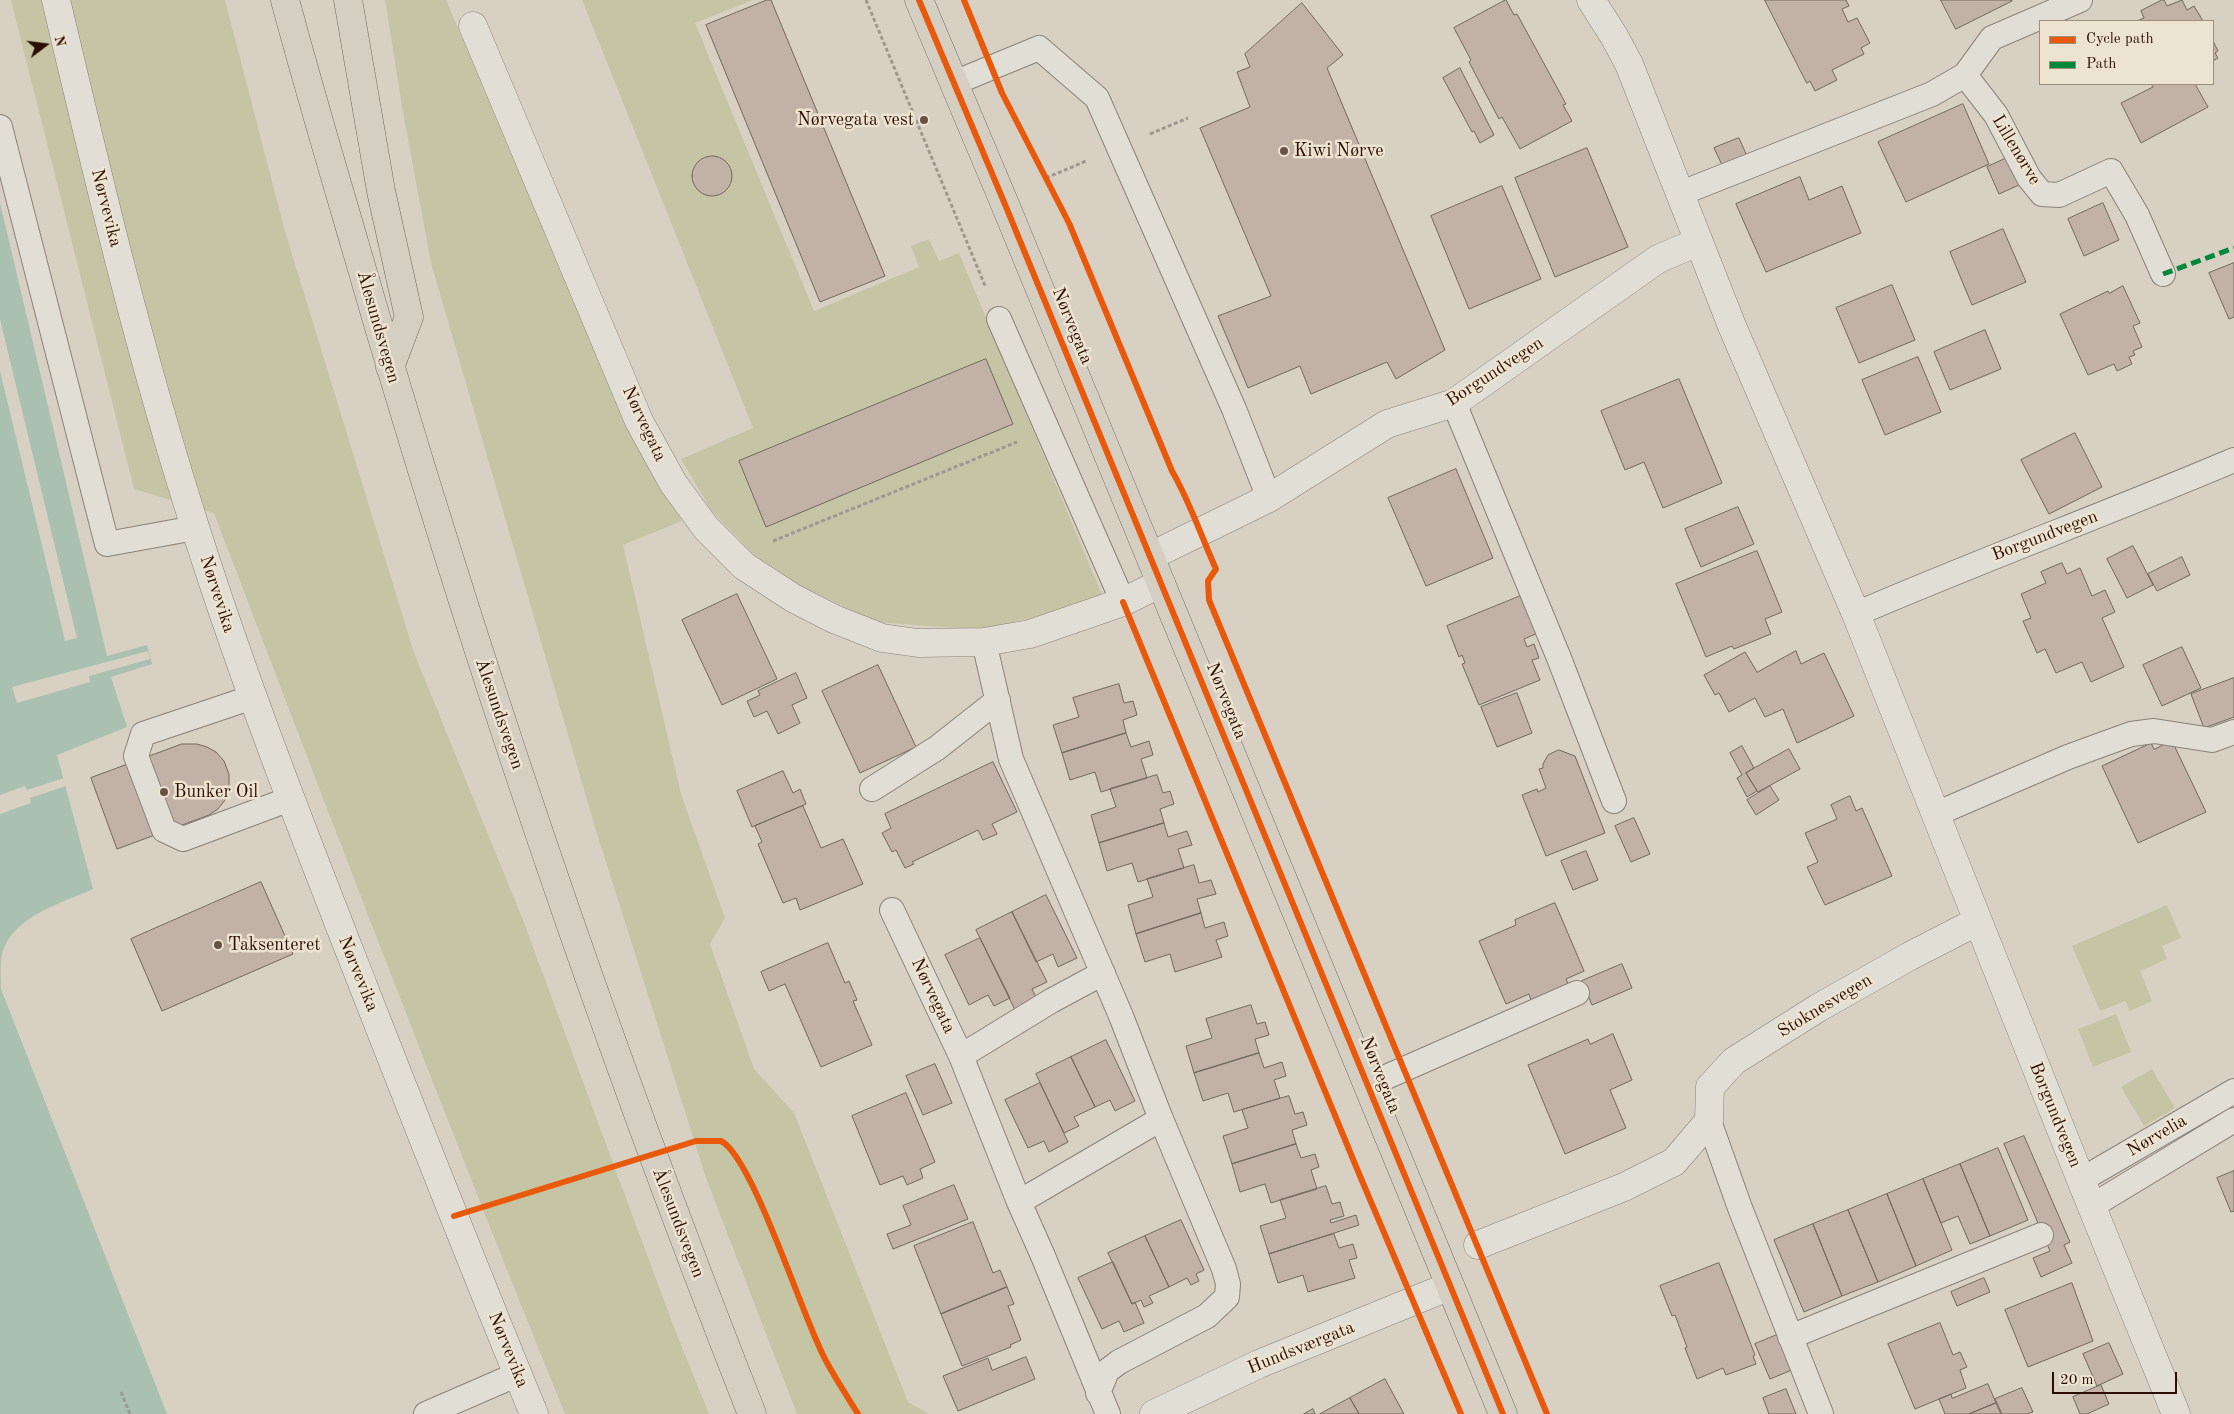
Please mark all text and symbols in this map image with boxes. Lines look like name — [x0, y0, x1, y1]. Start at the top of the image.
north arrow — [20, 20, 70, 70]
legend — [2039, 20, 2214, 85]
text: Cycle path — [2086, 32, 2154, 47]
text: N — [51, 34, 68, 48]
text: Path — [2086, 57, 2116, 72]
place label: Nørvegata vest — [797, 109, 914, 131]
street label: Lillenørve — [1987, 111, 2045, 189]
marker: Nørvegata vest — [918, 114, 930, 126]
place label: Kiwi Nørve — [1294, 140, 1383, 162]
marker: Kiwi Nørve — [1278, 145, 1290, 157]
street label: Nørvevika — [86, 167, 126, 249]
street label: Ålesundsvegen — [352, 268, 404, 386]
street label: Nørvegata — [1047, 284, 1097, 368]
street label: Borgundvegen — [1442, 332, 1548, 412]
street label: Nørvegata — [617, 383, 671, 465]
street label: Borgundvegen — [1989, 506, 2101, 566]
street label: Nørvevika — [194, 553, 240, 635]
street label: Ålesundsvegen — [470, 656, 528, 772]
street label: Nørvegata — [1201, 659, 1251, 743]
place label: Bunker Oil — [174, 781, 258, 803]
marker: Bunker Oil — [158, 786, 170, 798]
street label: Nørvevika — [333, 933, 383, 1015]
place label: Taksenteret — [228, 934, 321, 956]
marker: Taksenteret — [212, 939, 224, 951]
street label: Nørvegata — [906, 955, 960, 1037]
street label: Stoknesvegen — [1774, 969, 1876, 1043]
street label: Nørvegata — [1355, 1033, 1405, 1117]
street label: Borgundvegen — [2024, 1059, 2086, 1171]
street label: Nørvelia — [2123, 1110, 2191, 1162]
street label: Ålesundsvegen — [647, 1165, 709, 1281]
street label: Nørvevika — [483, 1309, 533, 1391]
street label: Hundsværgata — [1244, 1317, 1358, 1379]
scale bar — [2054, 1362, 2179, 1394]
text: 20 m — [2060, 1373, 2094, 1388]

